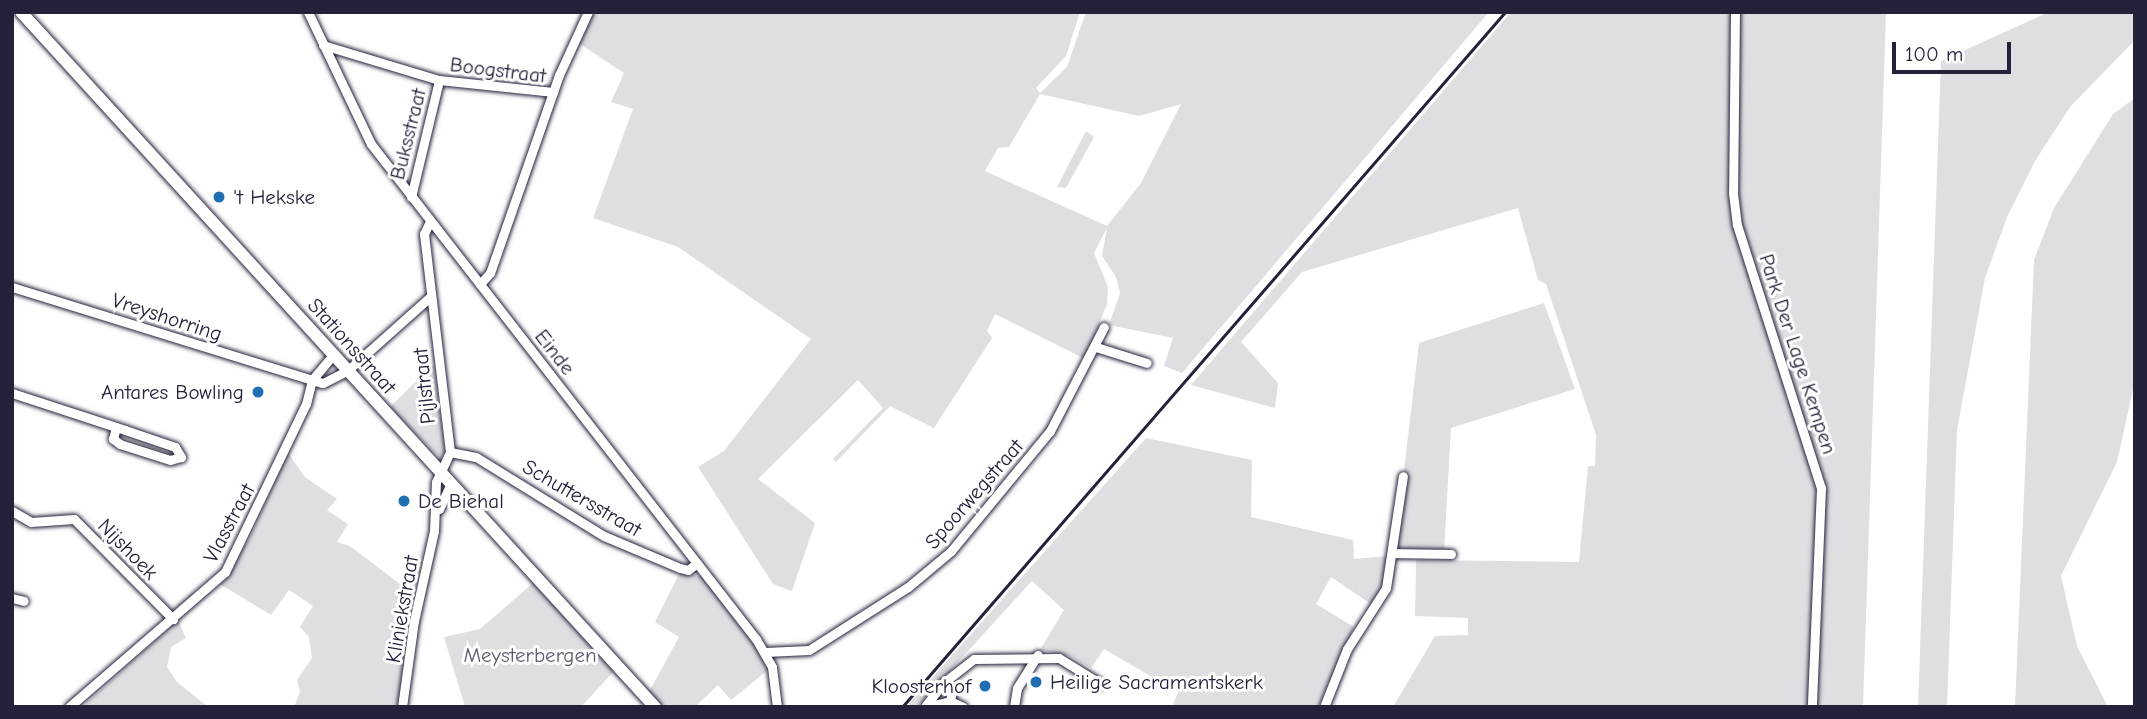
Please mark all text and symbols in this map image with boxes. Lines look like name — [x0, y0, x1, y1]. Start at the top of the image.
scale bar — [1895, 28, 2014, 72]
text: 100 m — [1905, 42, 1963, 66]
street label: Boogstraat — [448, 52, 548, 88]
street label: Buksstraat — [385, 86, 431, 182]
place label: 't Hekske — [233, 184, 315, 210]
marker: 't Hekske — [211, 189, 227, 205]
street label: Park Der Lage Kempen — [1754, 251, 1842, 457]
street label: Vreyshorring — [109, 287, 225, 347]
street label: Stationsstraat — [302, 293, 402, 399]
street label: Einde — [529, 324, 581, 380]
street label: Pijlstraat — [407, 347, 441, 425]
place label: Antares Bowling — [101, 379, 244, 405]
marker: Antares Bowling — [250, 384, 266, 400]
street label: Spoorwegstraat — [919, 434, 1029, 554]
street label: Schuttersstraat — [518, 454, 646, 542]
street label: Vlasstraat — [198, 479, 260, 567]
place label: De Biehal — [418, 488, 504, 514]
marker: De Biehal — [396, 493, 412, 509]
street label: Nijshoek — [93, 513, 163, 585]
street label: Kliniekstraat — [380, 553, 424, 665]
park label: Meysterbergen — [463, 642, 597, 668]
place label: Heilige Sacramentskerk — [1050, 669, 1263, 695]
place label: Kloosterhof — [871, 673, 971, 699]
marker: Heilige Sacramentskerk — [1028, 674, 1044, 690]
marker: Kloosterhof — [977, 678, 993, 694]

